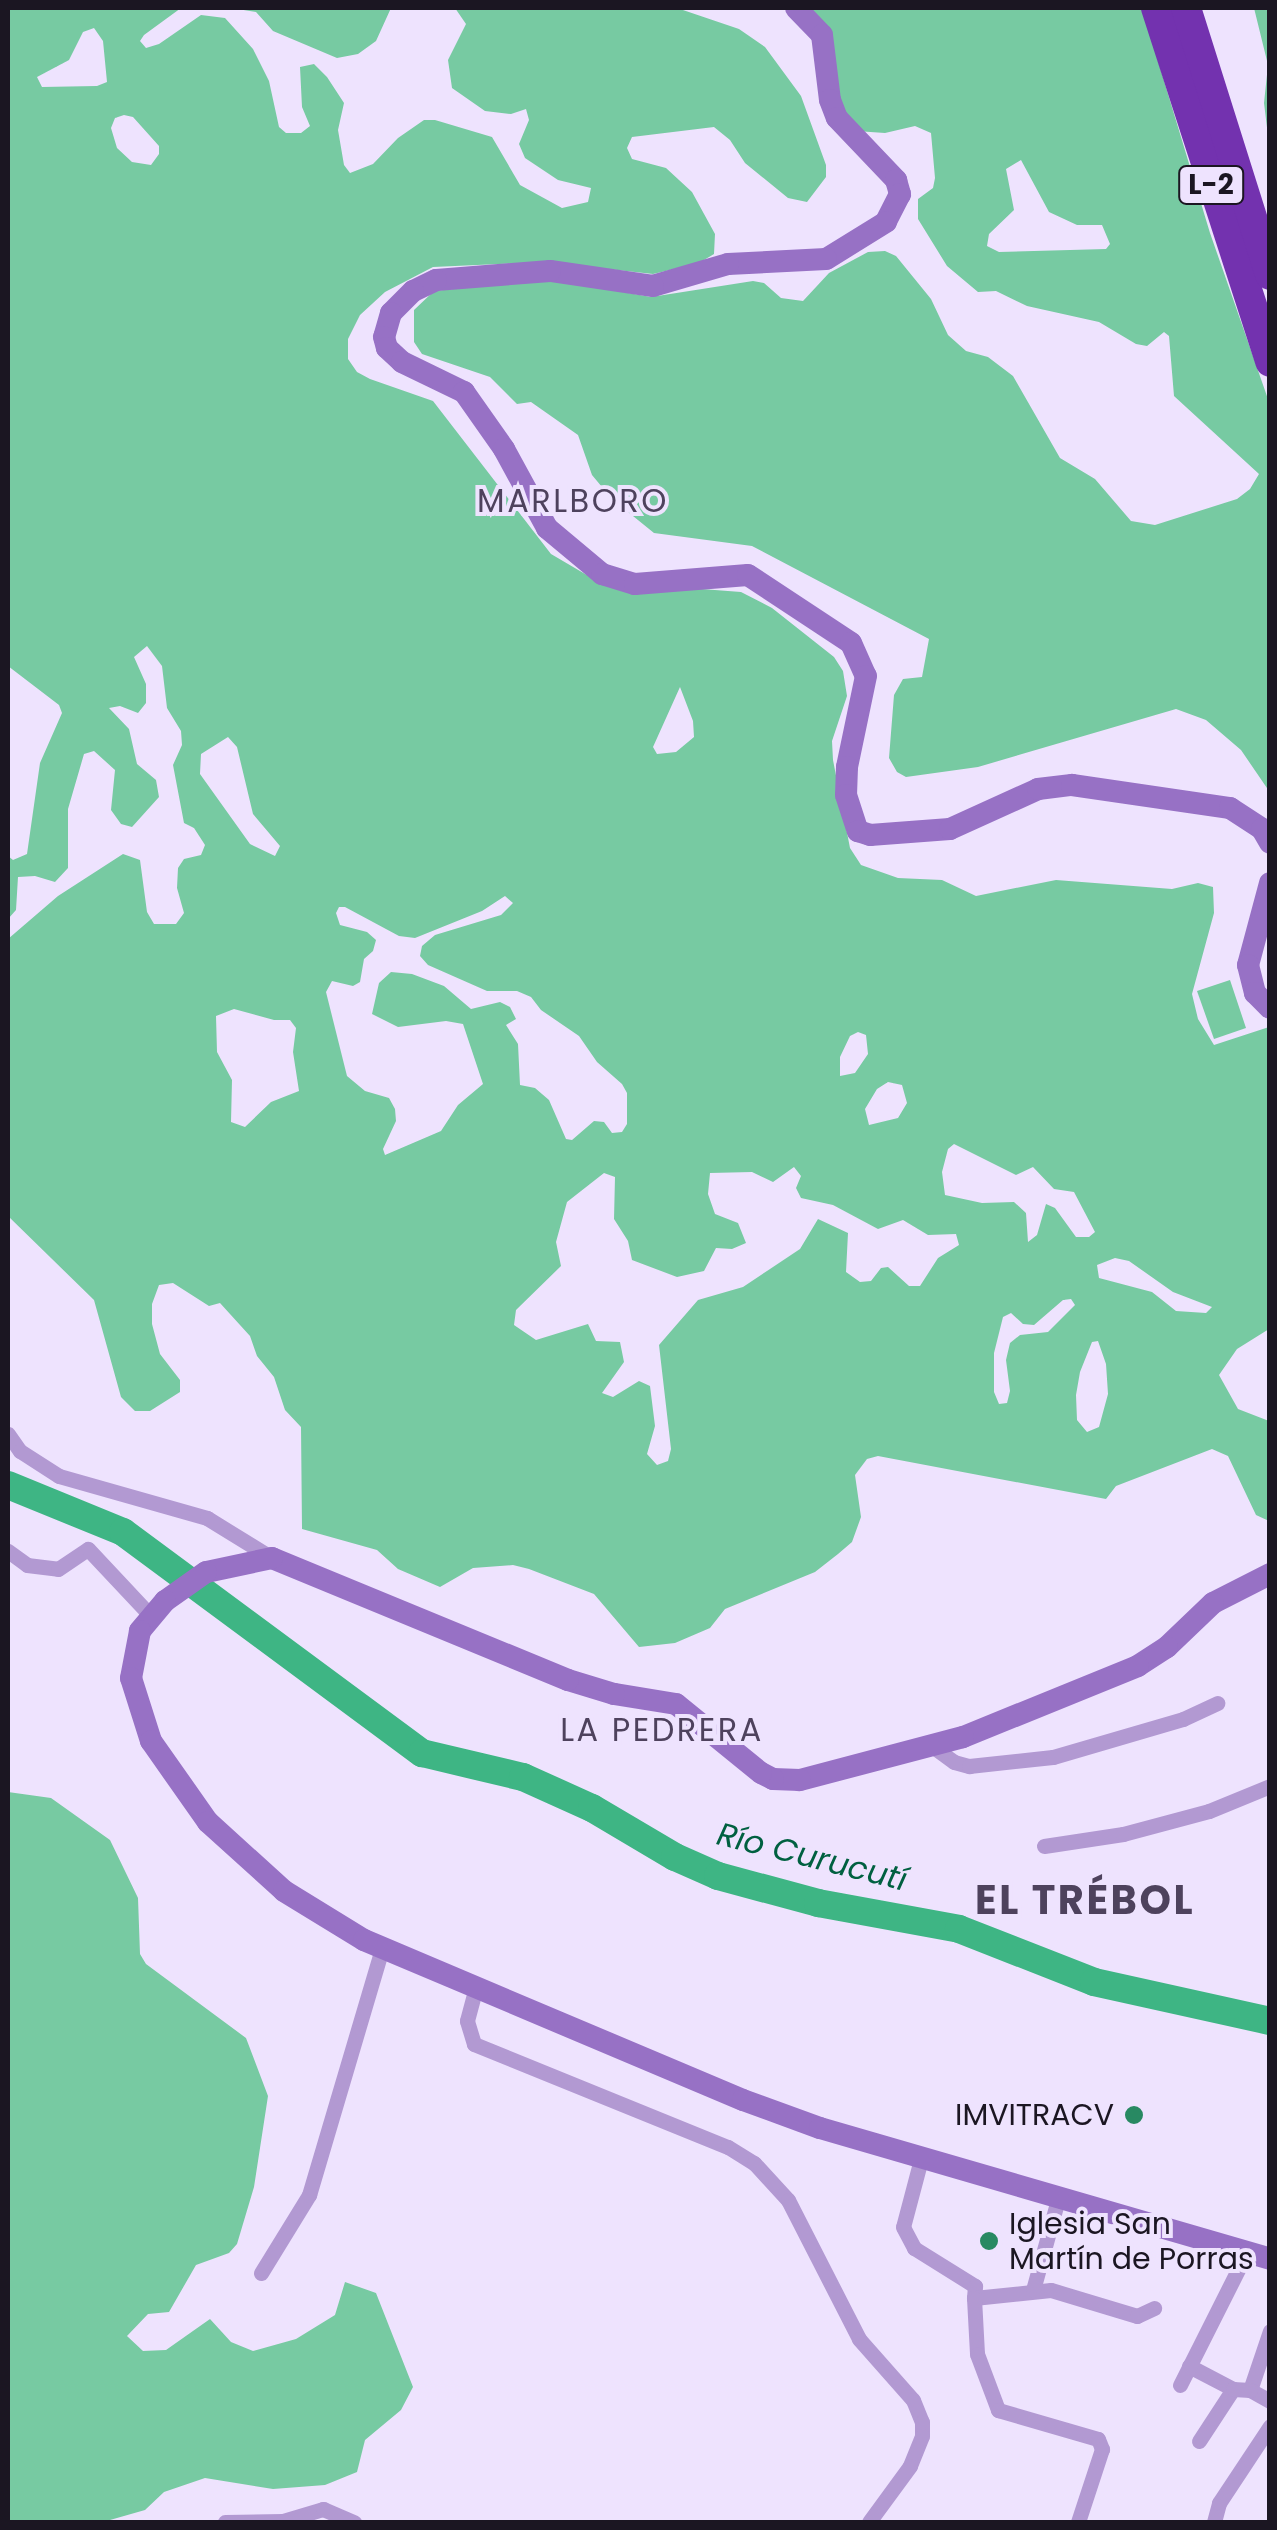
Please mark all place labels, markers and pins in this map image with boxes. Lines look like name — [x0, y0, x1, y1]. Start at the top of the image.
place label: IMVITRACV — [955, 2097, 1114, 2133]
marker: IMVITRACV — [1123, 2104, 1145, 2126]
place label: Iglesia San Martín de Porras — [1009, 2206, 1254, 2276]
marker: Iglesia San Martín de Porras — [978, 2230, 1000, 2252]

